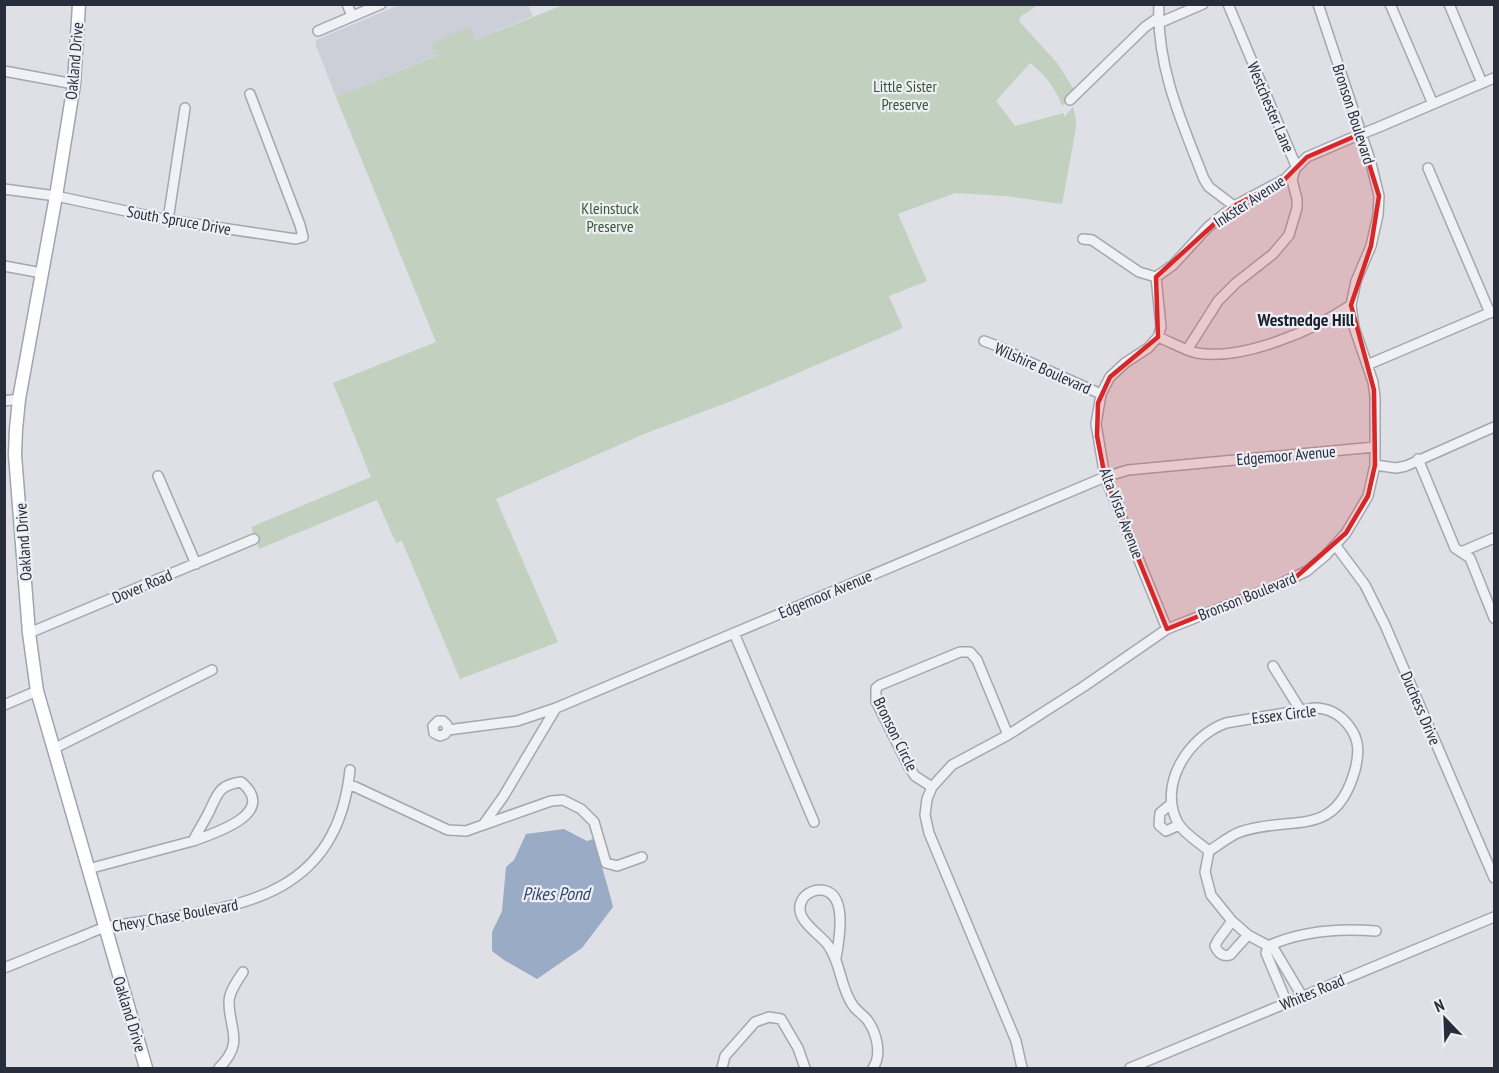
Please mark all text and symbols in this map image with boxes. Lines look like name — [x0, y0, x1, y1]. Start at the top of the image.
street label: Oakland Drive — [61, 21, 87, 101]
street label: Westchester Lane — [1243, 59, 1299, 155]
street label: Bronson Boulevard — [1328, 61, 1380, 167]
park label: Little Sister Preserve — [873, 76, 937, 114]
street label: Inkster Avenue — [1210, 171, 1288, 231]
park label: Kleinstuck Preserve — [581, 198, 639, 236]
street label: South Spruce Drive — [125, 201, 233, 239]
district label: Westnedge Hill — [1257, 308, 1355, 331]
street label: Wilshire Boulevard — [992, 338, 1094, 398]
street label: Edgemoor Avenue — [1236, 441, 1336, 469]
street label: Alta Vista Avenue — [1096, 465, 1148, 561]
street label: Oakland Drive — [10, 502, 36, 582]
street label: Dover Road — [109, 564, 175, 608]
street label: Edgemoor Avenue — [775, 565, 875, 623]
street label: Bronson Boulevard — [1195, 567, 1299, 625]
street label: Duchess Drive — [1397, 668, 1445, 748]
street label: Bronson Circle — [870, 694, 922, 774]
street label: Essex Circle — [1251, 700, 1317, 728]
water label: Pikes Pond — [522, 882, 592, 905]
street label: Chevy Chase Boulevard — [110, 894, 240, 936]
street label: Whites Road — [1277, 969, 1347, 1015]
street label: Oakland Drive — [109, 974, 151, 1054]
north arrow — [1415, 989, 1475, 1049]
text: N — [1431, 994, 1447, 1016]

